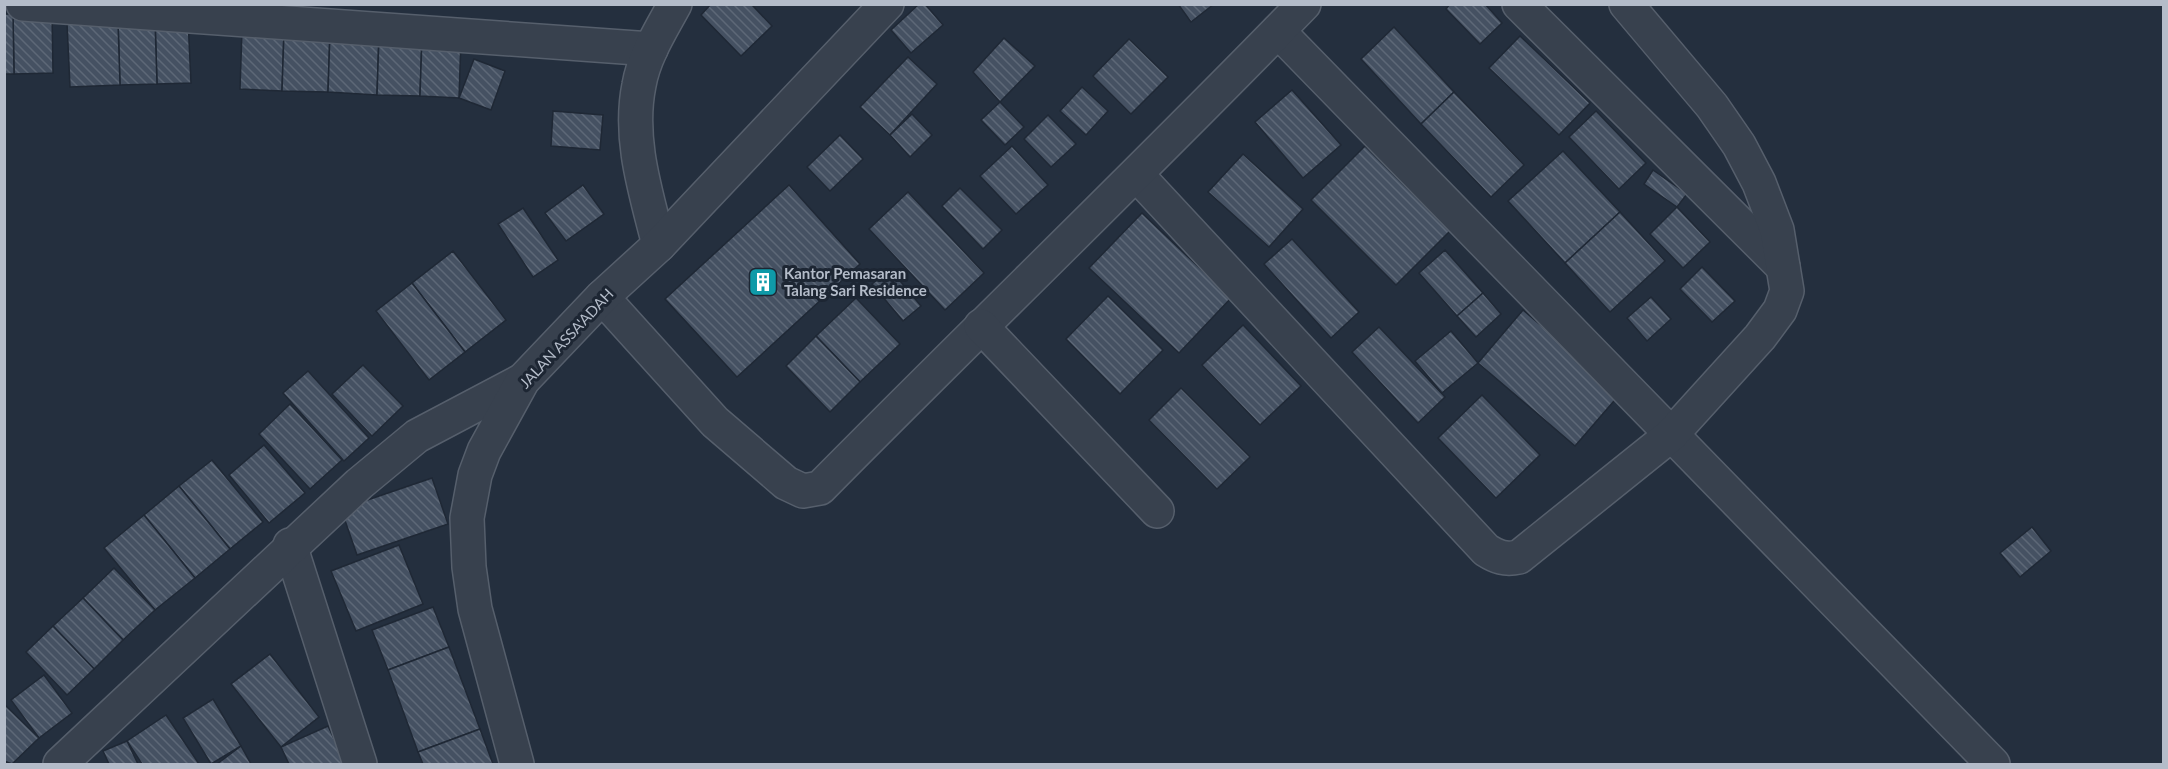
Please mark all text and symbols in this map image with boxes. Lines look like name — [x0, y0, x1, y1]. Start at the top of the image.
place label: Kantor Pemasaran Talang Sari Residence — [784, 264, 927, 299]
building icon: Kantor Pemasaran Talang Sari Residence — [747, 266, 779, 298]
street label: JALAN ASSA'ADAH — [515, 284, 617, 392]

